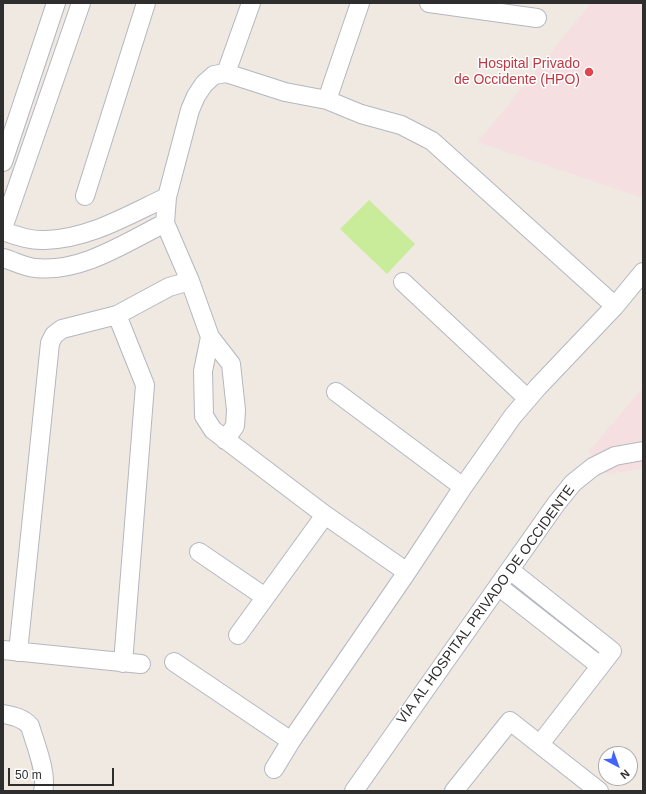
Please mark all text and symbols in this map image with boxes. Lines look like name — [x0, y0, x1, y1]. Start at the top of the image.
place label: Hospital Privado de Occidente (HPO) — [454, 56, 580, 88]
marker: Hospital Privado de Occidente (HPO) — [583, 66, 595, 78]
street label: VÍA AL HOSPITAL PRIVADO DE OCCIDENTE — [394, 482, 578, 728]
north arrow — [598, 746, 638, 786]
scale bar — [10, 760, 116, 786]
text: N — [618, 767, 632, 781]
text: 50 m — [15, 768, 42, 782]

